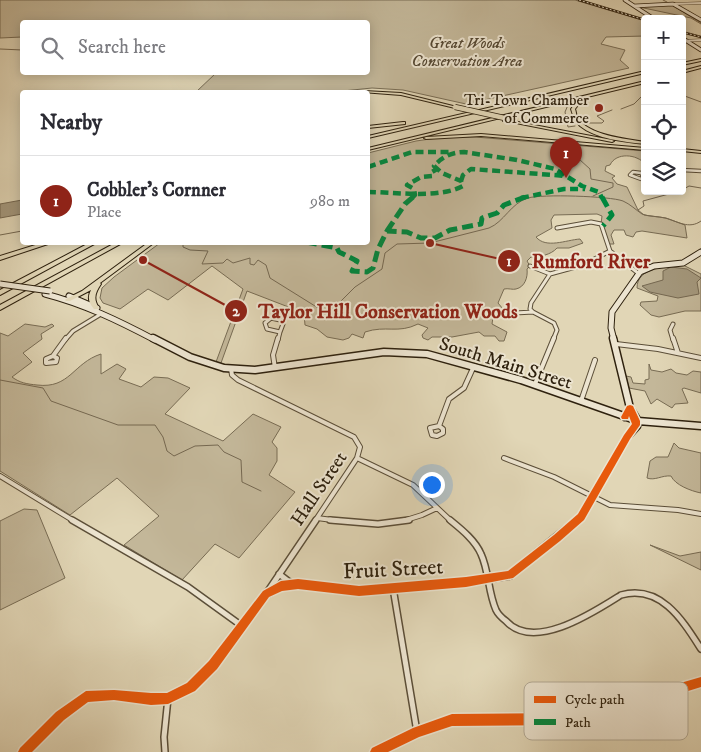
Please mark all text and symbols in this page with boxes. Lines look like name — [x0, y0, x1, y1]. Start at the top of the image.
map controls — [641, 15, 686, 195]
button: + — [641, 15, 686, 60]
search box — [20, 20, 370, 75]
park label: Great Woods Conservation Area — [412, 33, 522, 71]
icon: search — [38, 34, 66, 62]
text: Search here — [78, 36, 166, 59]
button: − — [641, 60, 686, 105]
place label: Tri-Town Chamber of Commerce — [464, 90, 589, 128]
marker: Tri-Town Chamber of Commerce — [593, 102, 605, 114]
button: locate — [641, 105, 686, 150]
text: Nearby — [40, 110, 102, 136]
pin: 1 — [550, 137, 582, 178]
button: layers — [641, 150, 686, 195]
text: Cobbler's Cornner — [87, 179, 226, 202]
text: 1 — [53, 191, 59, 211]
text: 980 m — [310, 191, 350, 211]
text: Place — [87, 202, 121, 222]
callout: Rumford River — [497, 243, 660, 278]
text: Rumford River — [532, 250, 651, 275]
text: 1 — [506, 252, 512, 271]
callout: Taylor Hill Conservation Woods — [224, 293, 528, 328]
text: Taylor Hill Conservation Woods — [257, 300, 518, 325]
text: 2 — [232, 302, 240, 321]
street label: South Main Street — [436, 332, 575, 395]
street label: Hall Street — [286, 447, 352, 530]
your location — [419, 472, 445, 498]
street label: Fruit Street — [342, 553, 444, 586]
legend — [524, 682, 688, 740]
text: Cycle path — [565, 691, 625, 709]
text: Path — [565, 714, 592, 732]

